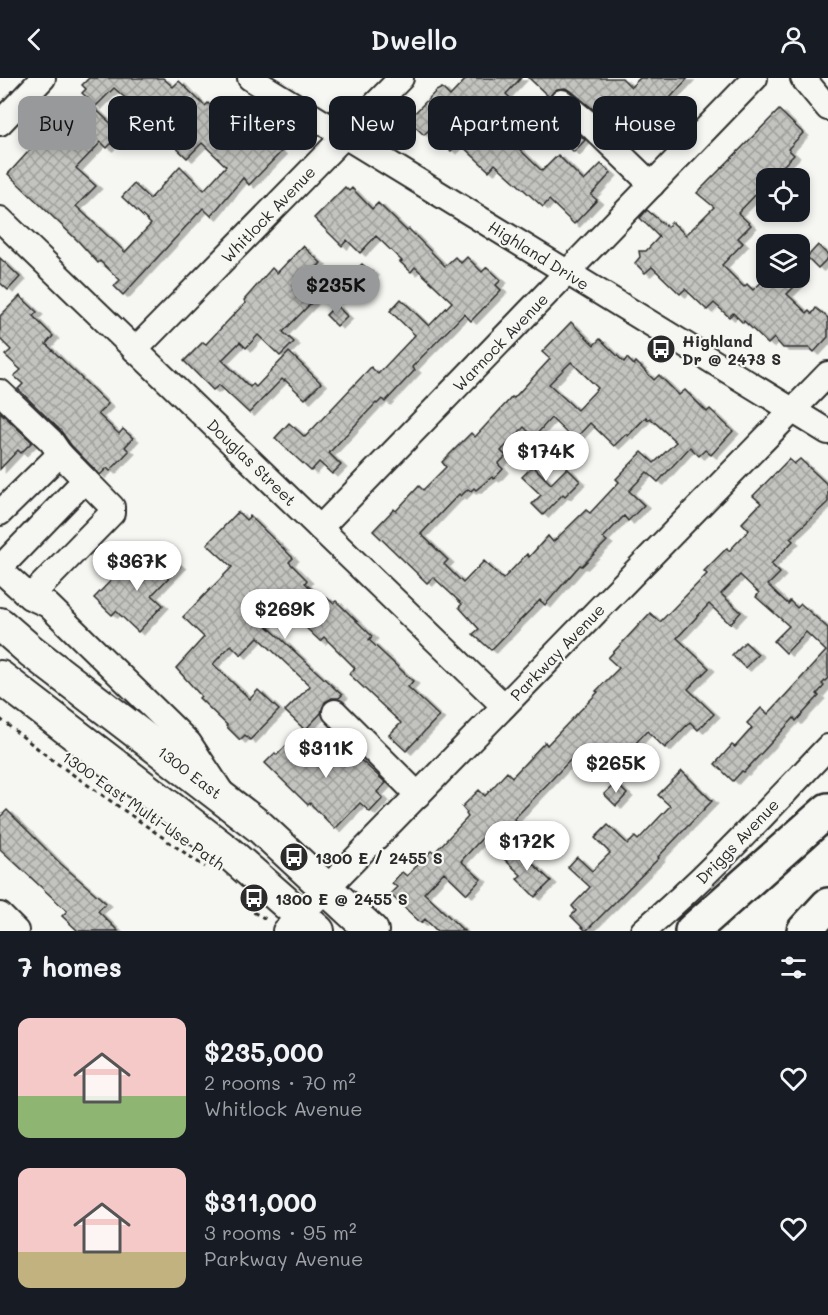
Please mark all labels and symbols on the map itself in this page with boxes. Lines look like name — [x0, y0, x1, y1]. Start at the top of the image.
street label: Whitlock Avenue — [216, 161, 320, 267]
street label: Highland Drive — [485, 216, 593, 294]
pin: $235K — [294, 265, 378, 316]
street label: Warnock Avenue — [448, 288, 552, 396]
place label: Highland Dr @ 2473 S — [682, 330, 781, 369]
bus stop icon: Highland Dr @ 2473 S — [645, 333, 677, 365]
street label: Douglas Street — [203, 414, 301, 510]
pin: $174K — [504, 431, 588, 482]
pin: $367K — [95, 541, 179, 592]
pin: $269K — [243, 589, 327, 640]
street label: Parkway Avenue — [505, 599, 609, 705]
pin: $311K — [284, 728, 368, 779]
street label: 1300 East — [154, 741, 226, 803]
pin: $265K — [574, 743, 658, 794]
street label: 1300 East Multi-Use Path — [59, 746, 229, 874]
street label: Driggs Avenue — [691, 794, 783, 888]
pin: $172K — [485, 821, 569, 872]
bus stop icon: 1300 E / 2455 S — [278, 841, 310, 873]
place label: 1300 E / 2455 S — [315, 847, 443, 868]
bus stop icon: 1300 E @ 2455 S — [238, 882, 270, 914]
place label: 1300 E @ 2455 S — [275, 888, 408, 909]

